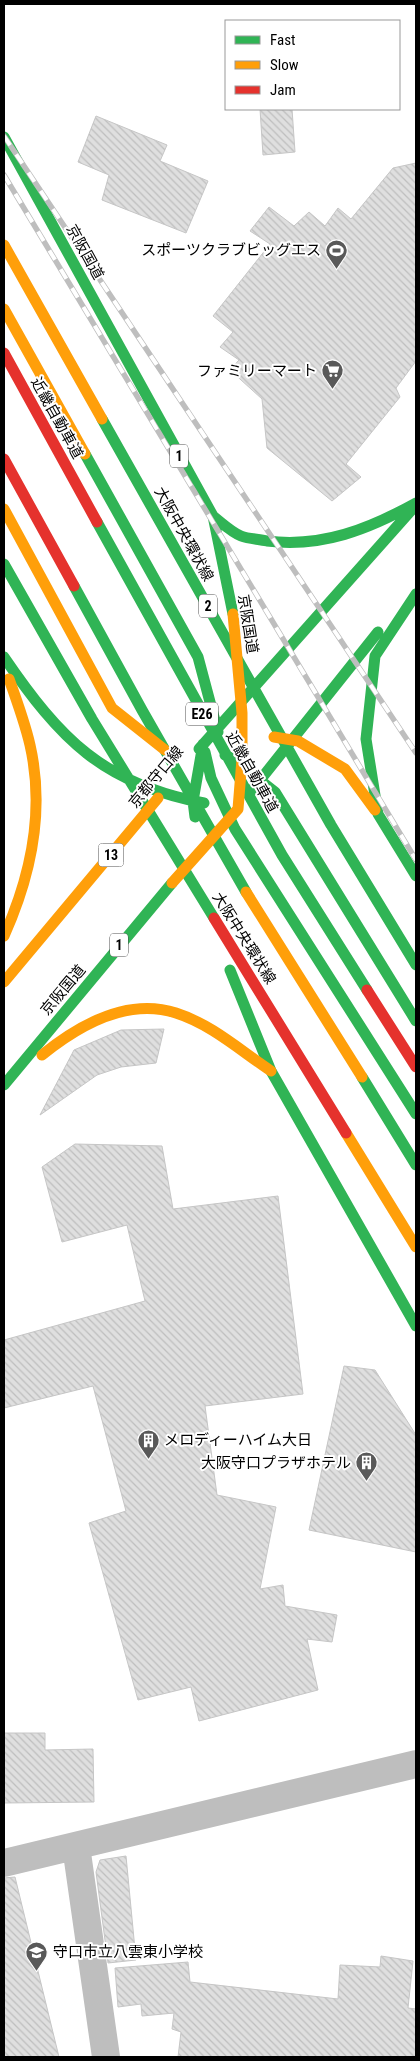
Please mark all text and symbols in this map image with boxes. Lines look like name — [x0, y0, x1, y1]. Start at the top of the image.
legend — [225, 20, 400, 110]
text: Fast — [270, 31, 295, 49]
text: Slow — [270, 56, 299, 74]
text: Jam — [270, 81, 296, 99]
street label: 京阪国道 — [63, 221, 107, 283]
sports icon: スポーツクラブビッグエス — [325, 238, 349, 269]
place label: スポーツクラブビッグエス — [141, 241, 321, 259]
supermarket icon: ファミリーマート — [321, 359, 345, 390]
place label: ファミリーマート — [197, 362, 317, 380]
street label: 近畿自動車道 — [27, 374, 87, 462]
road number: 1 — [170, 444, 188, 468]
street label: 大阪中央環状線 — [151, 484, 217, 584]
street label: 京阪国道 — [234, 593, 262, 655]
road number: 2 — [199, 594, 217, 618]
road number: E26 — [186, 702, 218, 726]
street label: 近畿自動車道 — [222, 728, 282, 816]
street label: 京都守口線 — [125, 742, 187, 812]
road number: 13 — [98, 844, 124, 866]
street label: 大阪中央環状線 — [209, 889, 279, 987]
road number: 1 — [110, 934, 128, 956]
street label: 京阪国道 — [37, 961, 89, 1019]
building icon: メロディーハイム大日 — [136, 1428, 160, 1459]
place label: メロディーハイム大日 — [164, 1431, 312, 1449]
building icon: 大阪守口プラザホテル — [355, 1451, 379, 1482]
place label: 大阪守口プラザホテル — [201, 1454, 351, 1472]
school or university icon: 守口市立八雲東小学校 — [25, 1940, 49, 1971]
place label: 守口市立八雲東小学校 — [53, 1943, 203, 1961]

